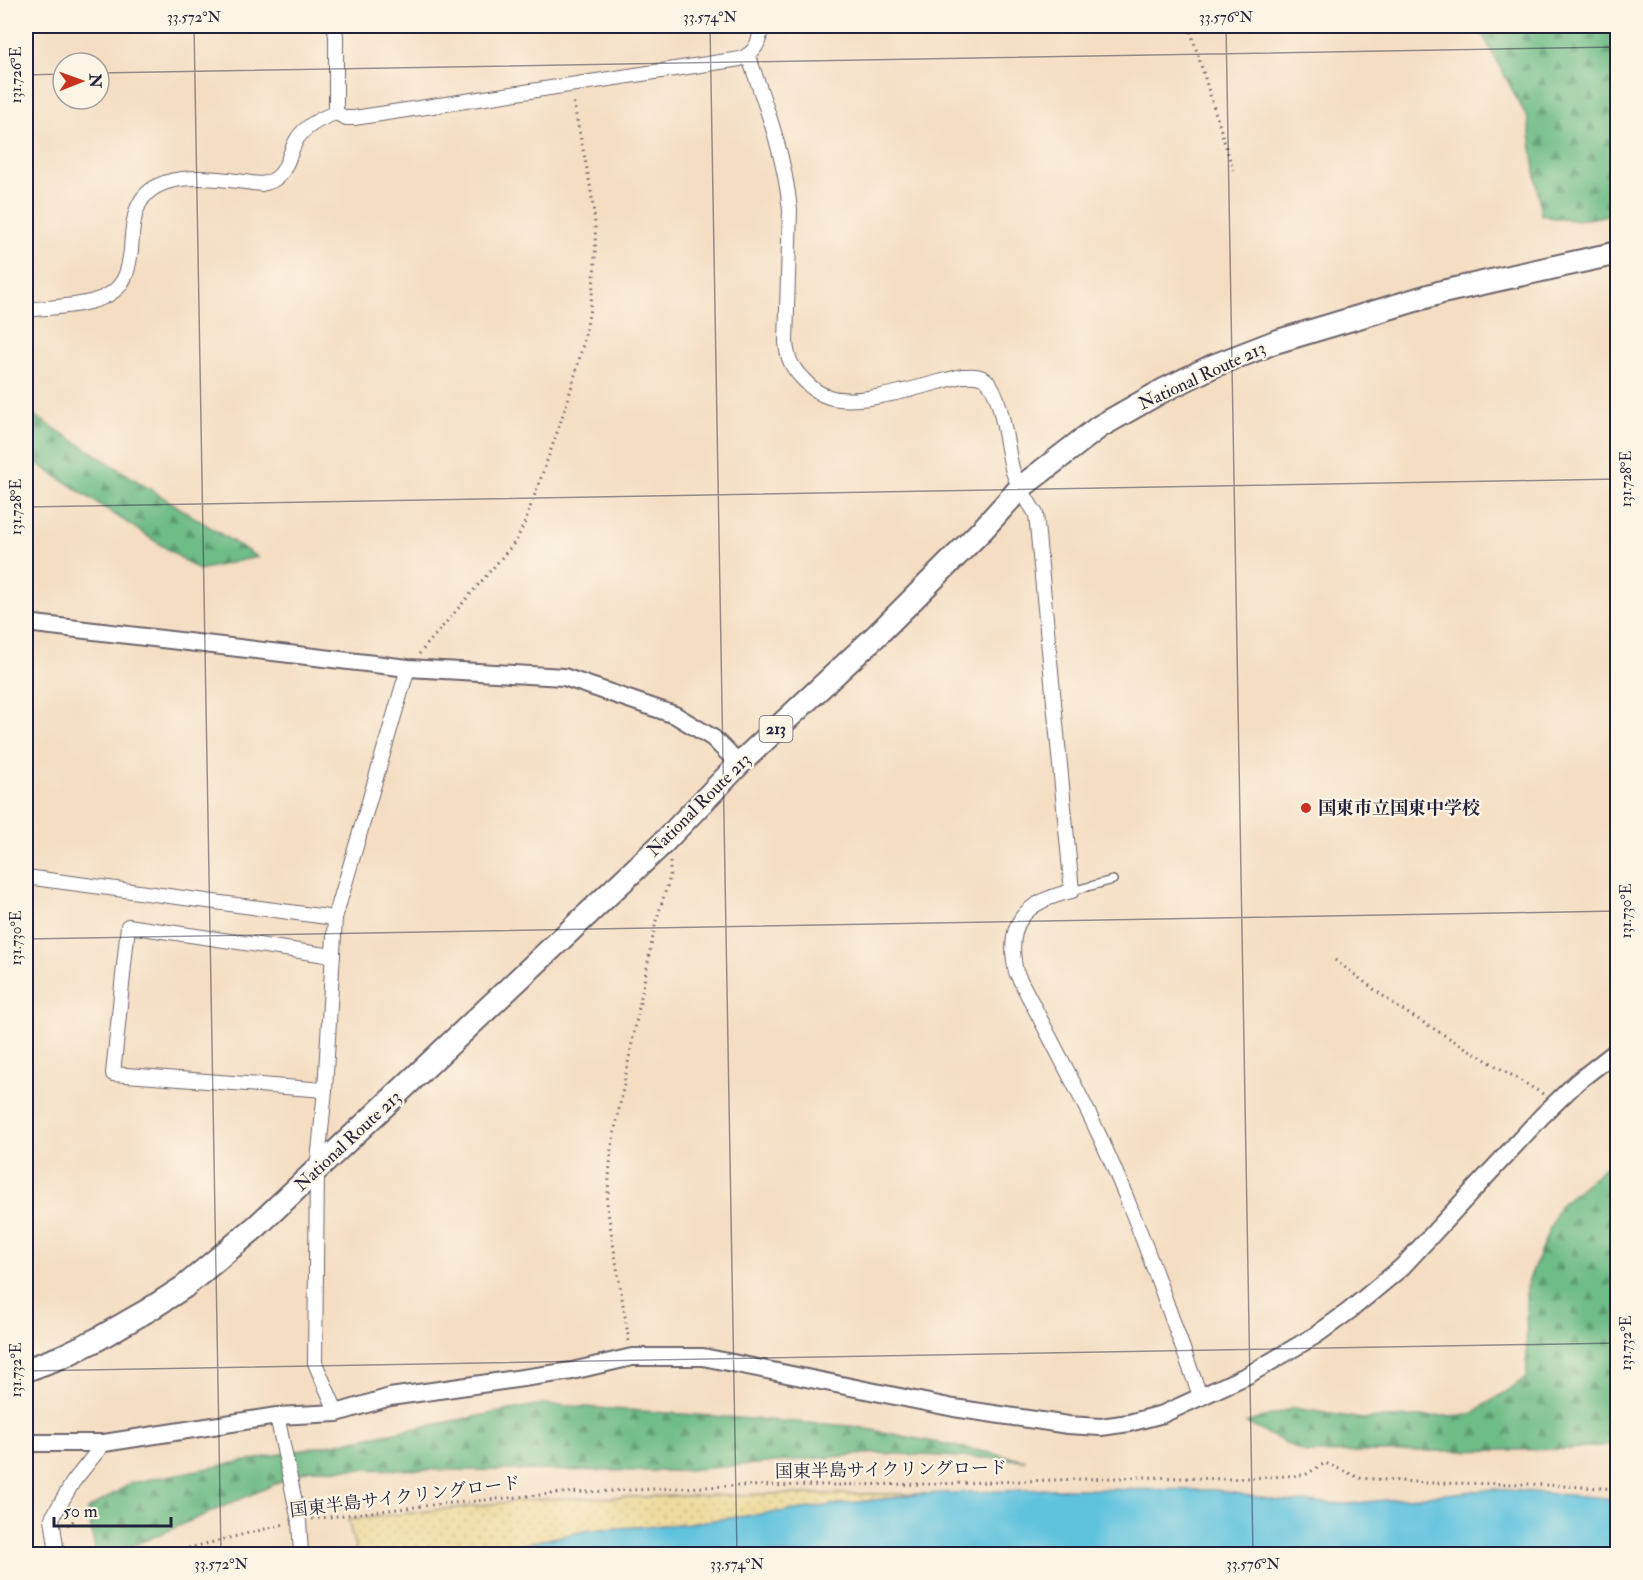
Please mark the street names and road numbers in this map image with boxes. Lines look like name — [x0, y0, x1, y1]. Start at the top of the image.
street label: National Route 213 — [1135, 337, 1269, 415]
road number: 213 — [760, 716, 792, 742]
street label: National Route 213 — [642, 748, 756, 862]
street label: National Route 213 — [290, 1086, 406, 1196]
street label: 国東半島サイクリングロード — [775, 1456, 1007, 1484]
street label: 国東半島サイクリングロード — [288, 1471, 522, 1523]

